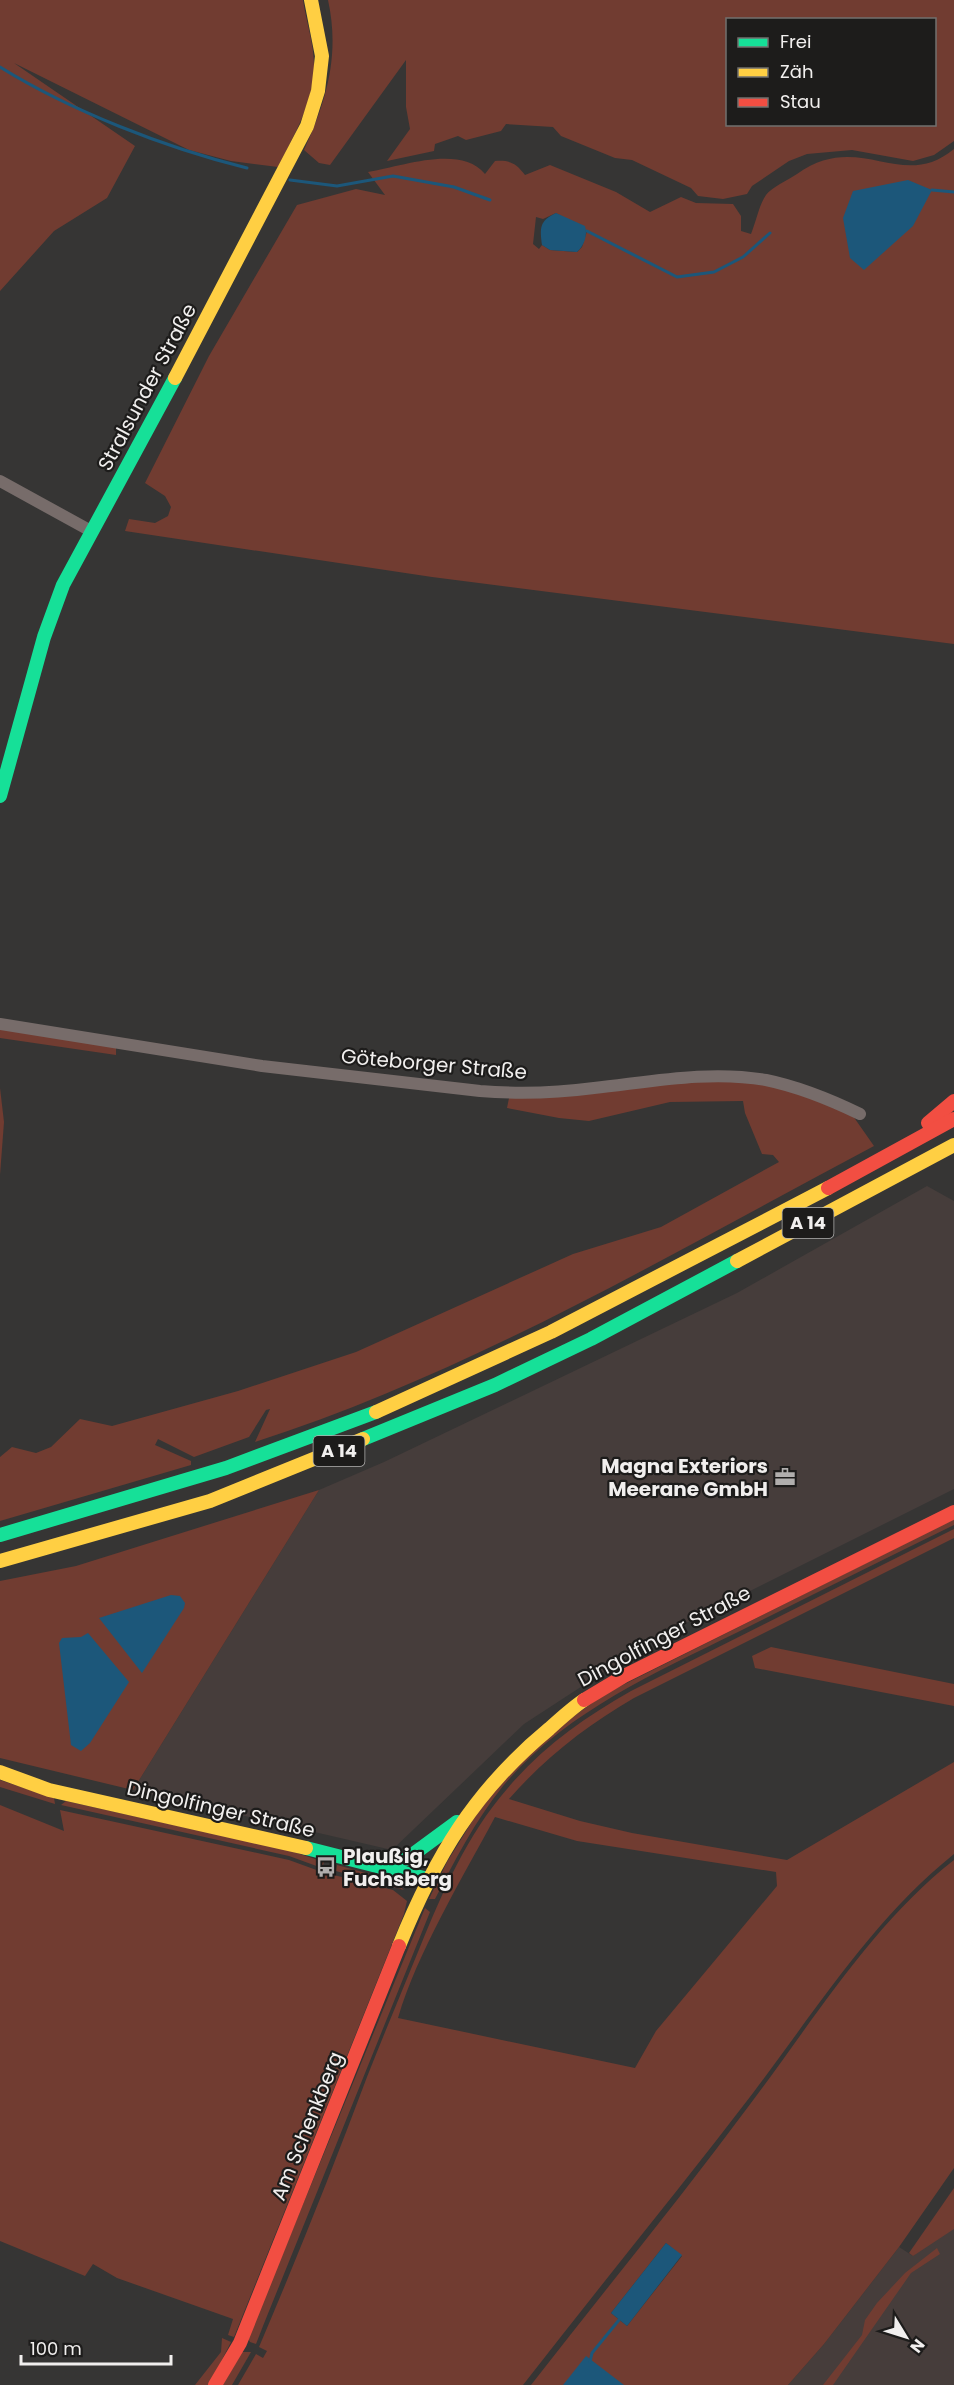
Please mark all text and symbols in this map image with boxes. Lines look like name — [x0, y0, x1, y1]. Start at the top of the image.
legend — [726, 18, 936, 126]
text: Frei — [780, 29, 811, 54]
text: Zäh — [780, 59, 813, 84]
text: Stau — [780, 89, 821, 114]
street label: Stralsunder Straße — [91, 298, 203, 476]
street label: Göteborger Straße — [340, 1042, 528, 1086]
road number: A 14 — [782, 1208, 834, 1238]
road number: A 14 — [314, 1436, 364, 1466]
place label: Magna Exteriors Meerane GmbH — [601, 1452, 768, 1503]
office icon: Magna Exteriors Meerane GmbH — [773, 1465, 797, 1489]
street label: Dingolfinger Straße — [573, 1579, 755, 1693]
street label: Dingolfinger Straße — [124, 1774, 318, 1844]
place label: Plaußig, Fuchsberg — [343, 1842, 452, 1893]
bus stop icon: Plaußig, Fuchsberg — [314, 1855, 338, 1879]
street label: Am Schenkberg — [264, 2047, 350, 2205]
north arrow — [876, 2307, 936, 2367]
scale bar — [21, 2328, 171, 2366]
text: N — [905, 2334, 930, 2358]
text: 100 m — [30, 2336, 82, 2361]

